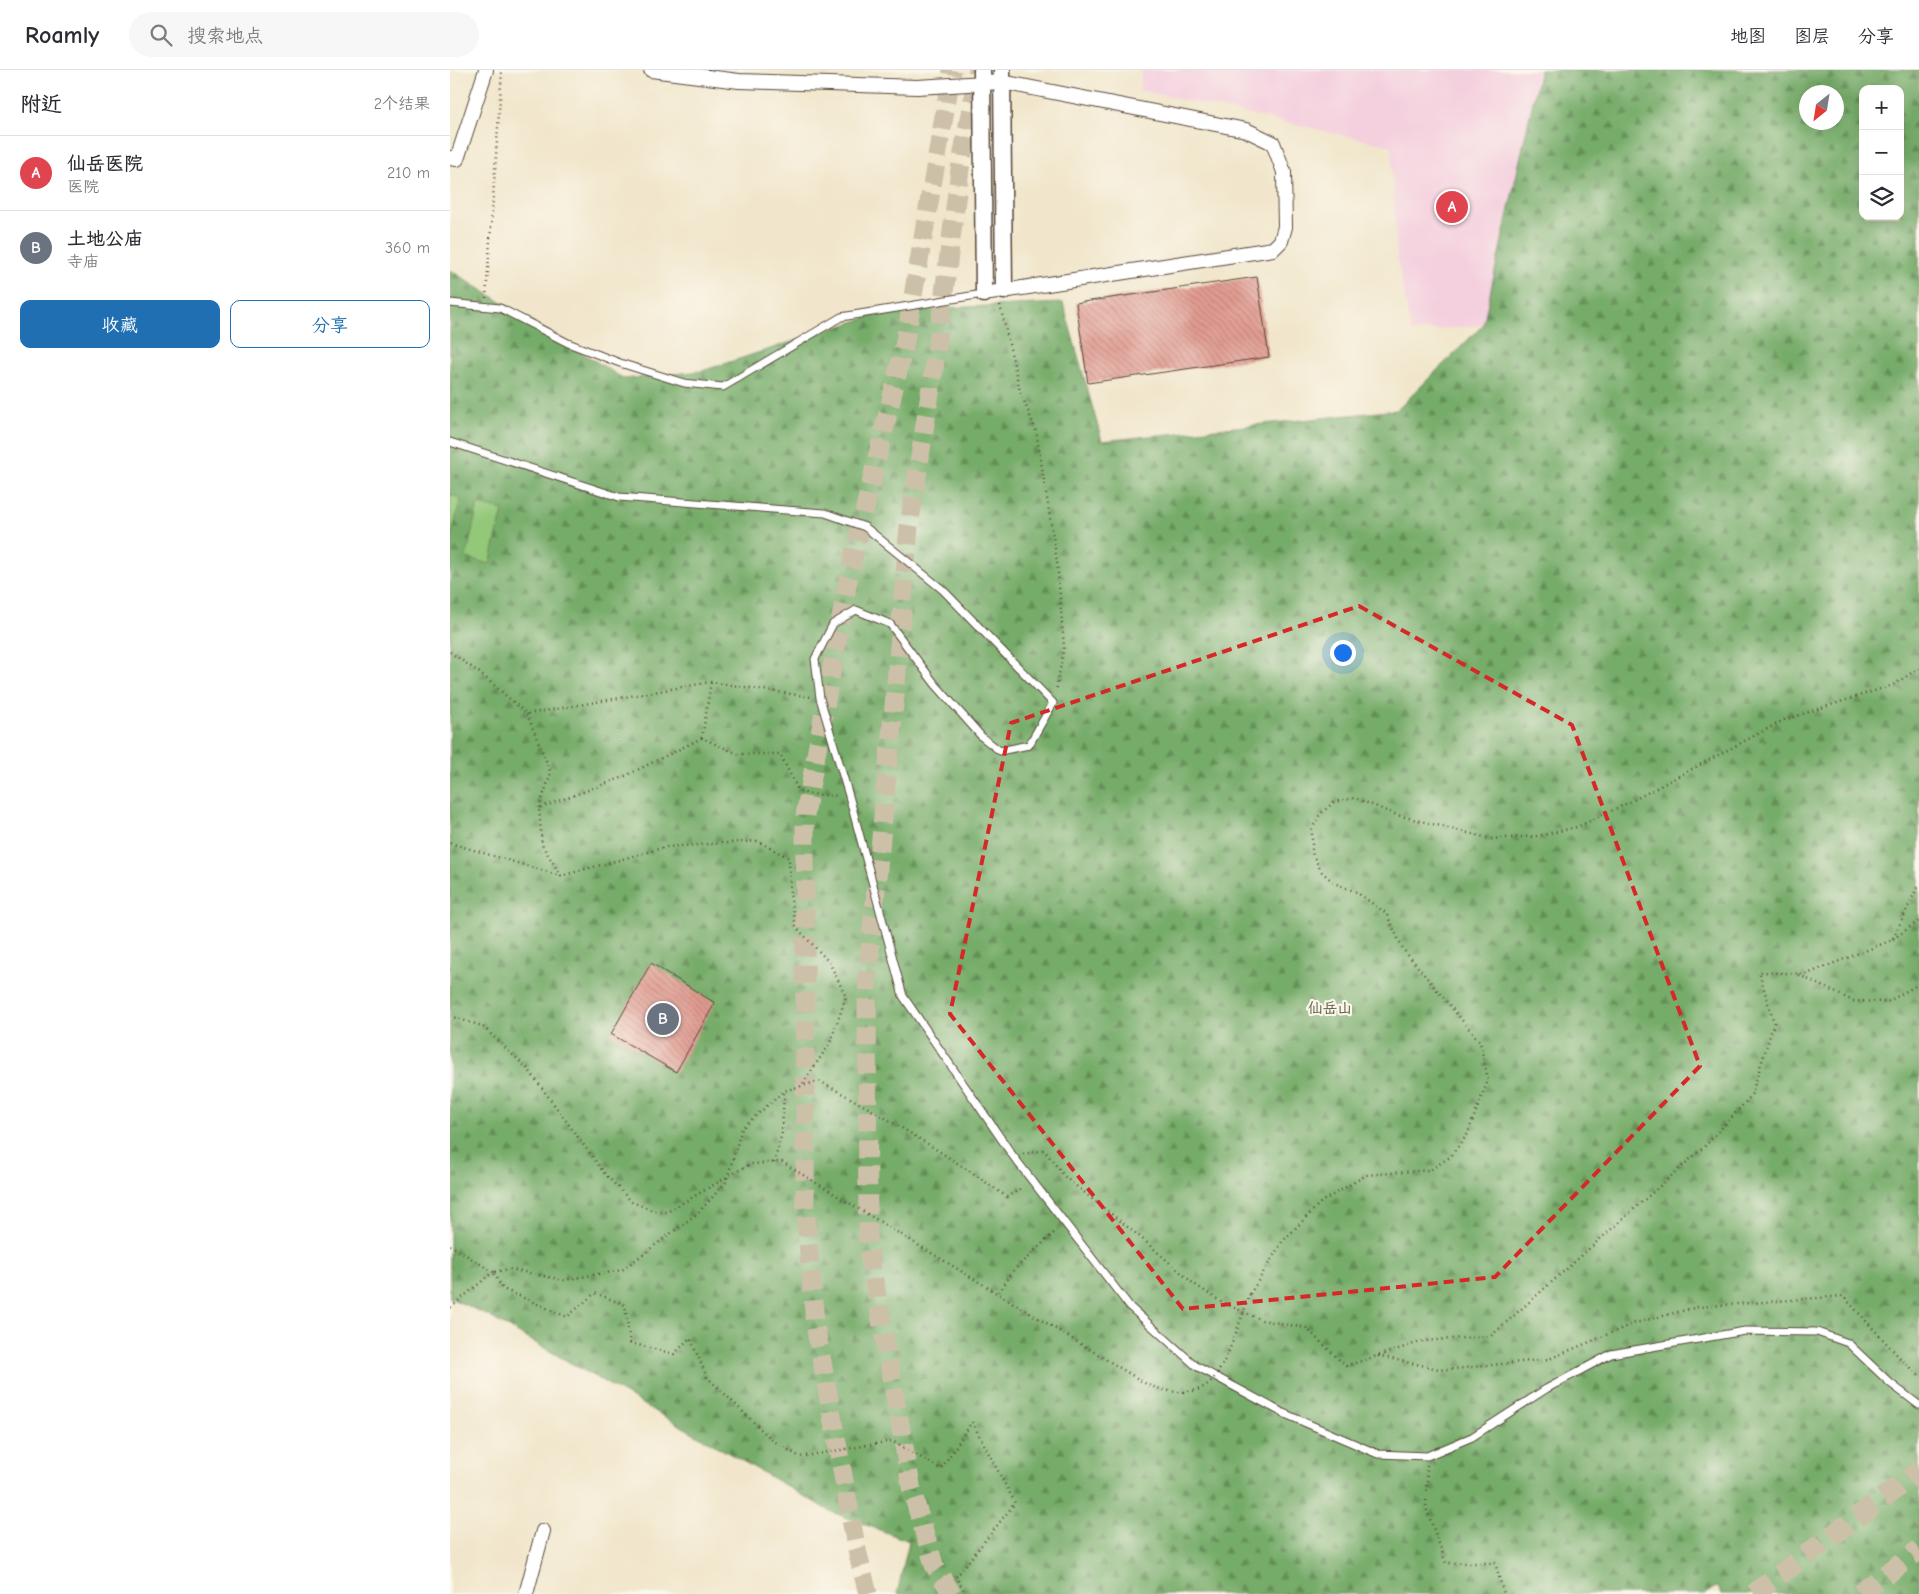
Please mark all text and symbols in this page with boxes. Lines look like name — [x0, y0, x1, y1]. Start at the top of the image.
search box — [129, 12, 479, 57]
text: Roamly — [25, 21, 99, 49]
icon: search — [147, 21, 175, 49]
text: 搜索地点 — [187, 25, 263, 47]
text: 地图 — [1730, 26, 1766, 47]
text: 图层 — [1794, 26, 1830, 47]
text: 分享 — [1858, 26, 1894, 47]
north arrow — [1799, 85, 1844, 130]
map controls — [1859, 85, 1904, 220]
button: + — [1859, 85, 1904, 130]
text: 附近 — [20, 92, 62, 116]
text: 2个结果 — [374, 95, 430, 113]
button: − — [1859, 130, 1904, 175]
text: 仙岳医院 — [67, 153, 143, 175]
text: A — [32, 164, 40, 182]
text: 210 m — [387, 164, 430, 182]
button: layers — [1859, 175, 1904, 220]
text: 医院 — [67, 178, 99, 196]
pin: A — [1436, 188, 1468, 226]
text: 土地公庙 — [67, 228, 143, 250]
text: B — [31, 239, 41, 257]
text: 360 m — [385, 239, 430, 257]
text: 寺庙 — [67, 253, 99, 271]
button: 收藏 — [20, 300, 220, 348]
button: 分享 — [230, 300, 430, 348]
your location — [1330, 640, 1356, 666]
park label: 仙岳山 — [1307, 999, 1353, 1017]
pin: B — [647, 1000, 679, 1038]

